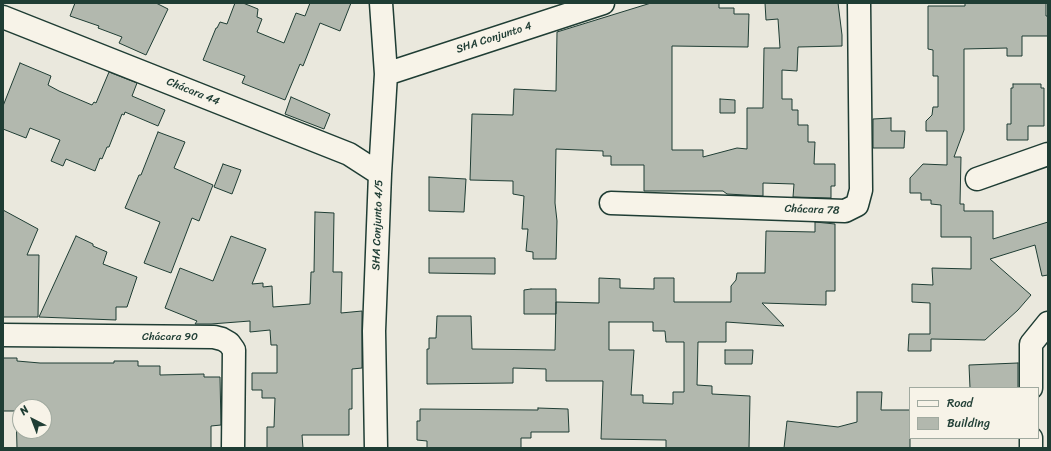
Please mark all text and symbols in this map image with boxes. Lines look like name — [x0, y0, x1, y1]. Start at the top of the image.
street label: SHA Conjunto 4 — [455, 20, 533, 56]
street label: Chácara 44 — [165, 75, 221, 109]
street label: SHA Conjunto 4/5 — [370, 179, 386, 271]
street label: Chácara 78 — [784, 202, 840, 218]
street label: Chácara 90 — [142, 330, 198, 344]
legend — [909, 387, 1039, 439]
text: Road — [947, 392, 973, 414]
north arrow — [12, 399, 52, 439]
text: N — [15, 401, 33, 420]
text: Building — [947, 412, 990, 434]

